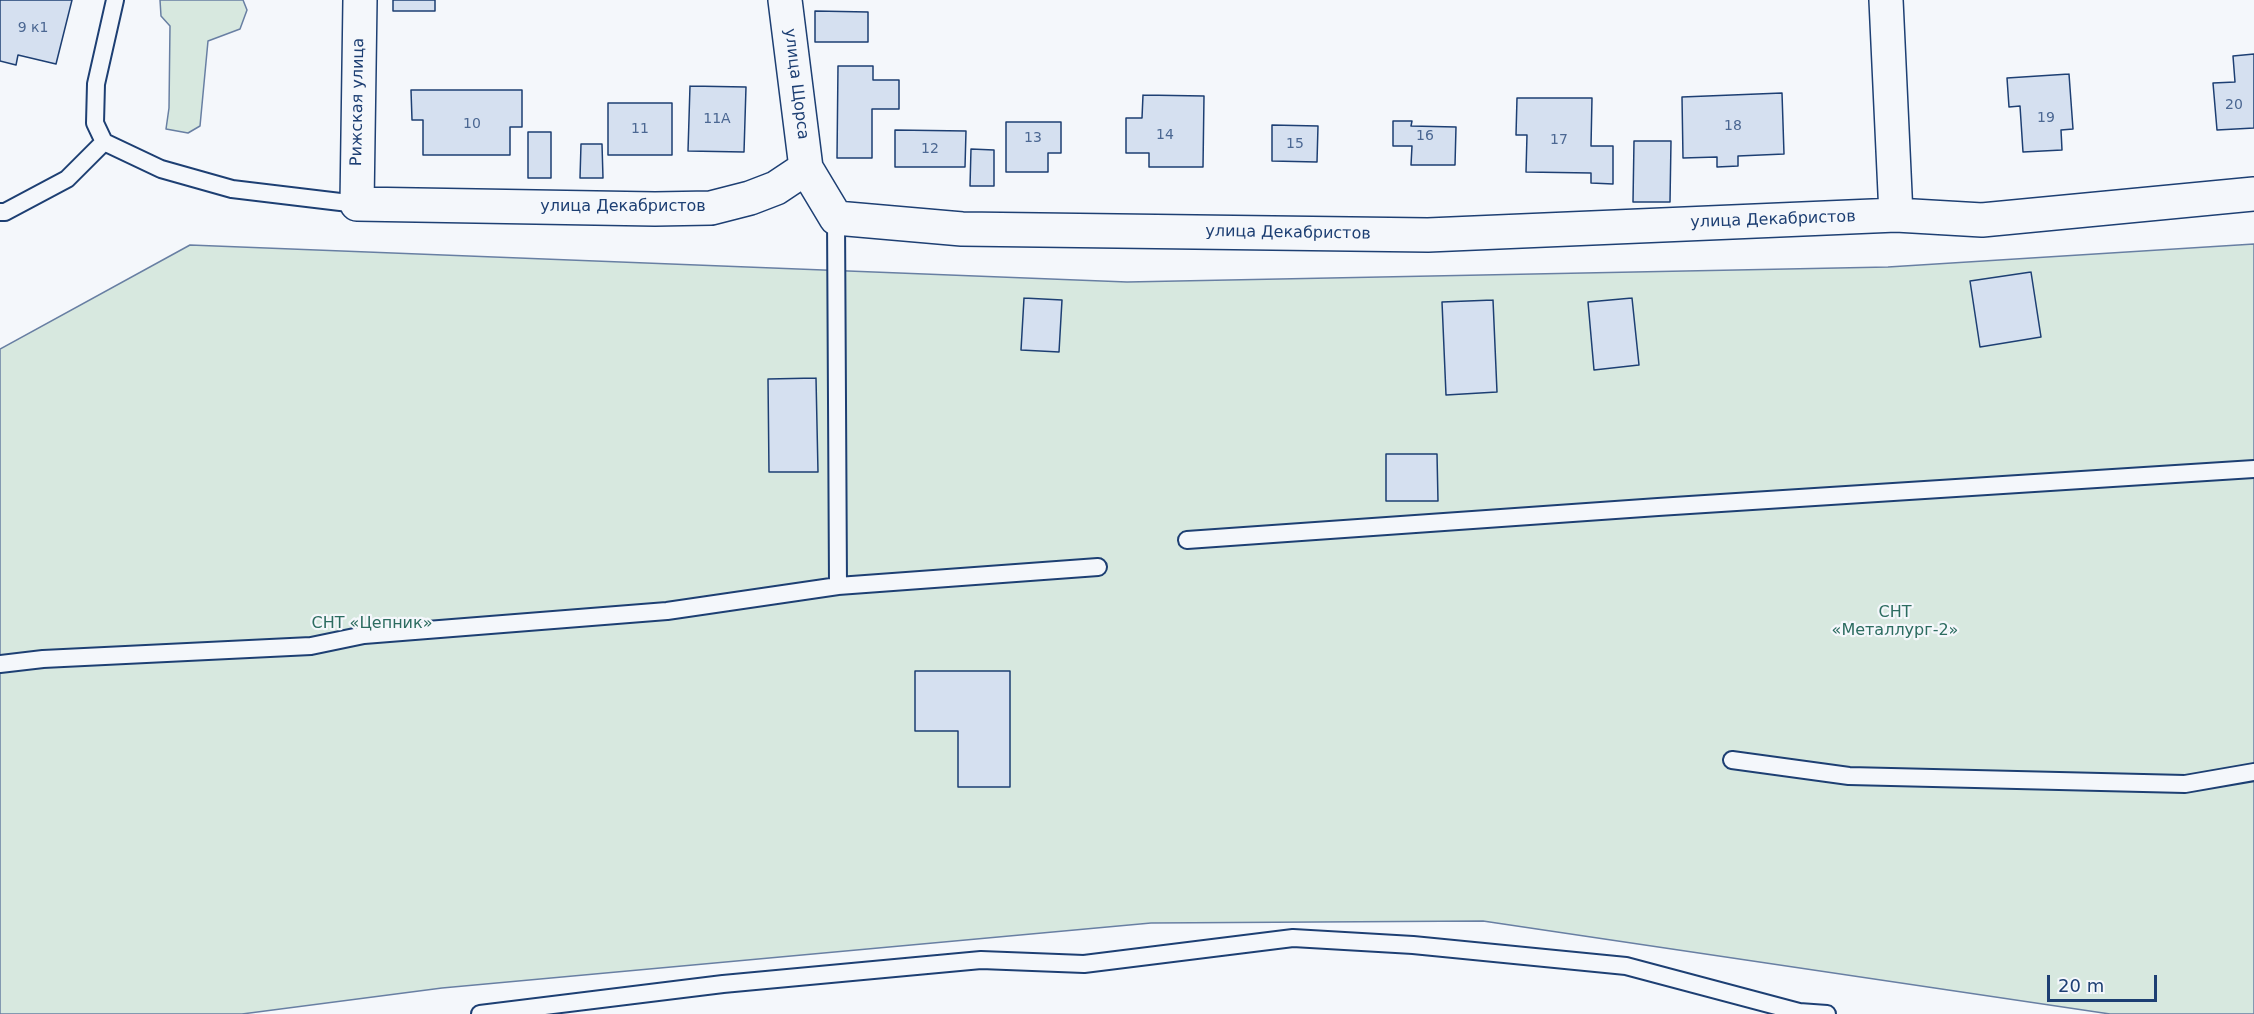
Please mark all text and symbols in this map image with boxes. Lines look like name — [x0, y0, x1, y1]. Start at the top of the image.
house number: 9 к1 — [18, 20, 48, 36]
street label: улица Щорса — [780, 27, 812, 141]
street label: Рижская улица — [347, 38, 369, 166]
house number: 20 — [2225, 97, 2243, 113]
house number: 19 — [2037, 110, 2055, 126]
house number: 11А — [703, 111, 731, 127]
house number: 10 — [463, 116, 481, 132]
house number: 18 — [1724, 118, 1742, 134]
house number: 11 — [631, 121, 649, 137]
house number: 14 — [1156, 127, 1174, 143]
house number: 16 — [1416, 128, 1434, 144]
house number: 13 — [1024, 130, 1042, 146]
house number: 17 — [1550, 132, 1568, 148]
house number: 15 — [1286, 136, 1304, 152]
house number: 12 — [921, 141, 939, 157]
street label: улица Декабристов — [540, 197, 706, 217]
street label: улица Декабристов — [1690, 208, 1856, 232]
street label: улица Декабристов — [1205, 222, 1371, 244]
park label: СНТ «Металлург-2» — [1832, 603, 1958, 641]
park label: СНТ «Цепник» — [312, 614, 432, 634]
scale bar — [2050, 963, 2160, 1001]
text: 20 m — [2058, 975, 2104, 996]

